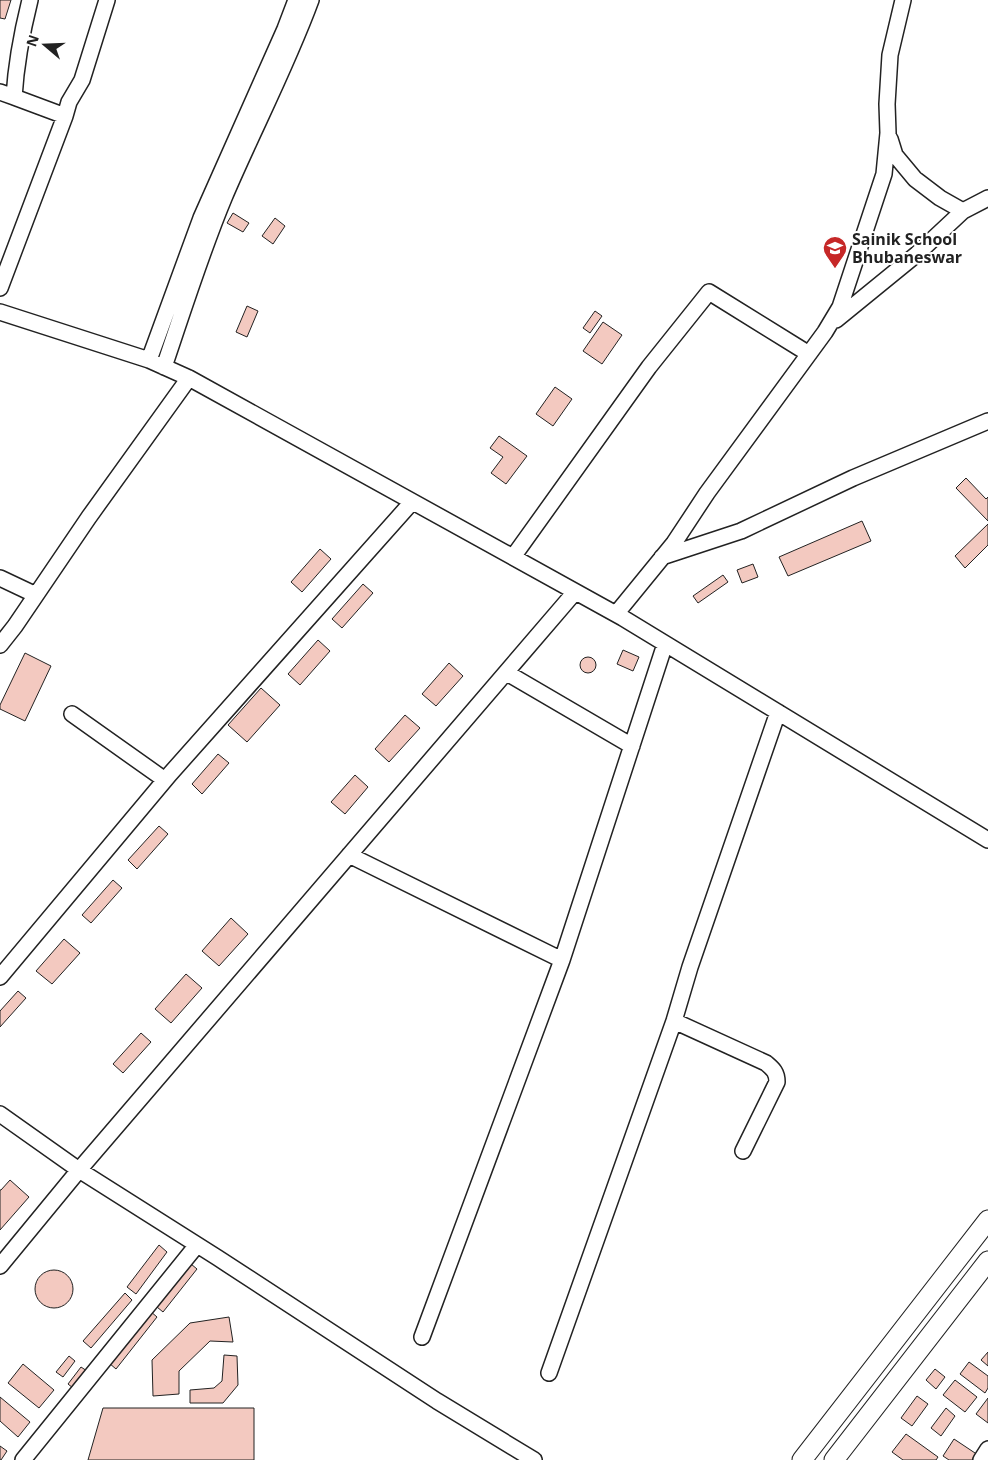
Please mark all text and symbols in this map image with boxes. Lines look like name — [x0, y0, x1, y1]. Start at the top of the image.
north arrow — [20, 20, 70, 70]
text: N — [21, 32, 43, 49]
place label: Sainik School Bhubaneswar — [852, 228, 962, 268]
school or university icon: Sainik School Bhubaneswar — [822, 235, 848, 269]

